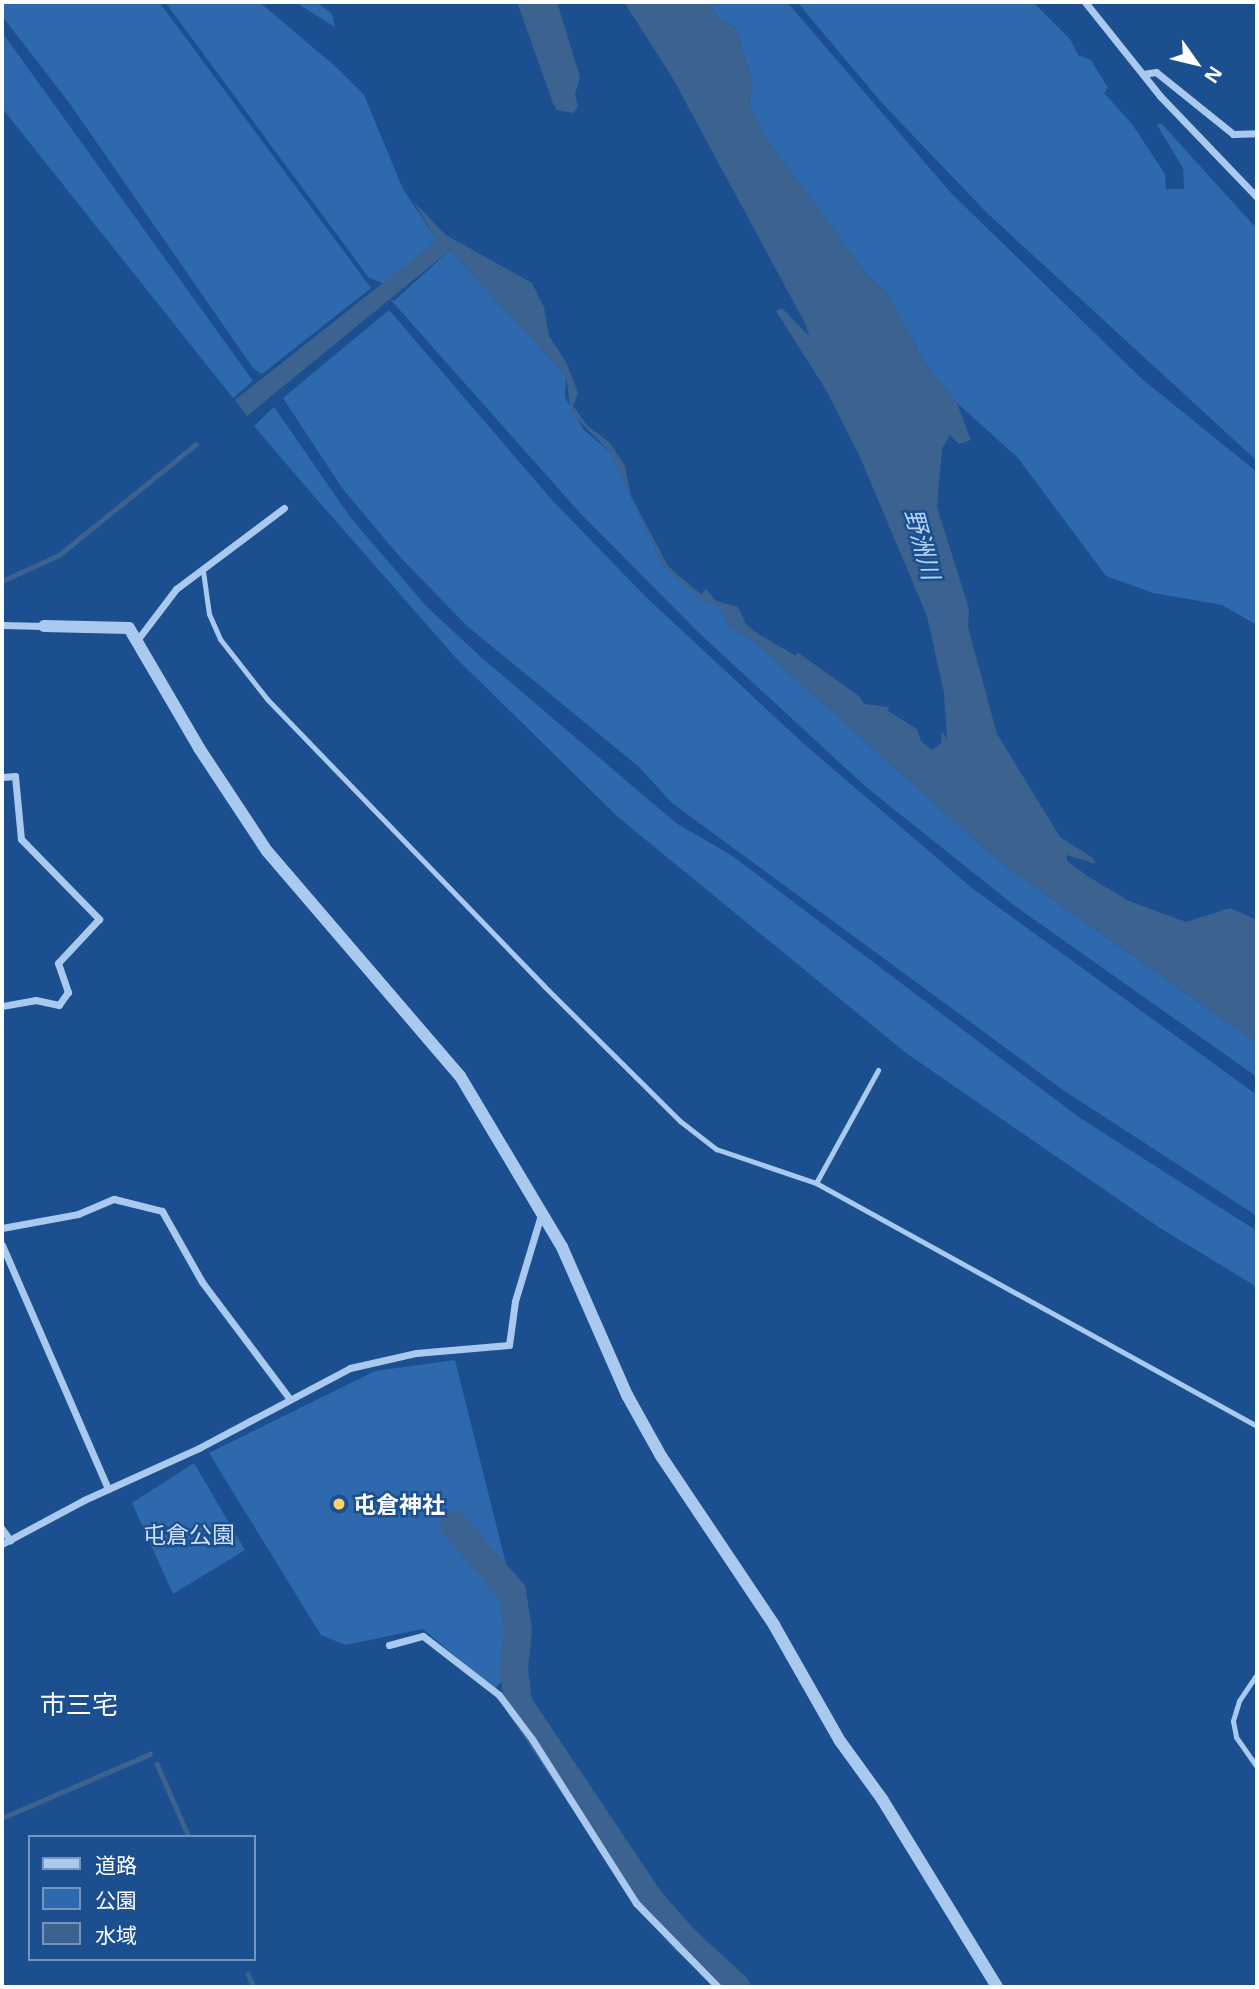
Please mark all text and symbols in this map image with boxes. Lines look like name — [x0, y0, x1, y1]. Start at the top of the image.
north arrow — [1161, 28, 1231, 98]
text: N — [1198, 61, 1229, 88]
water label: 野洲川 — [900, 505, 946, 583]
place label: 屯倉神社 — [353, 1490, 445, 1518]
marker: 屯倉神社 — [331, 1496, 347, 1512]
park label: 屯倉公園 — [143, 1520, 235, 1548]
district label: 市三宅 — [40, 1689, 118, 1721]
legend — [28, 1835, 256, 1961]
text: 道路 — [95, 1851, 137, 1879]
text: 公園 — [95, 1886, 137, 1914]
text: 水域 — [95, 1921, 137, 1949]

